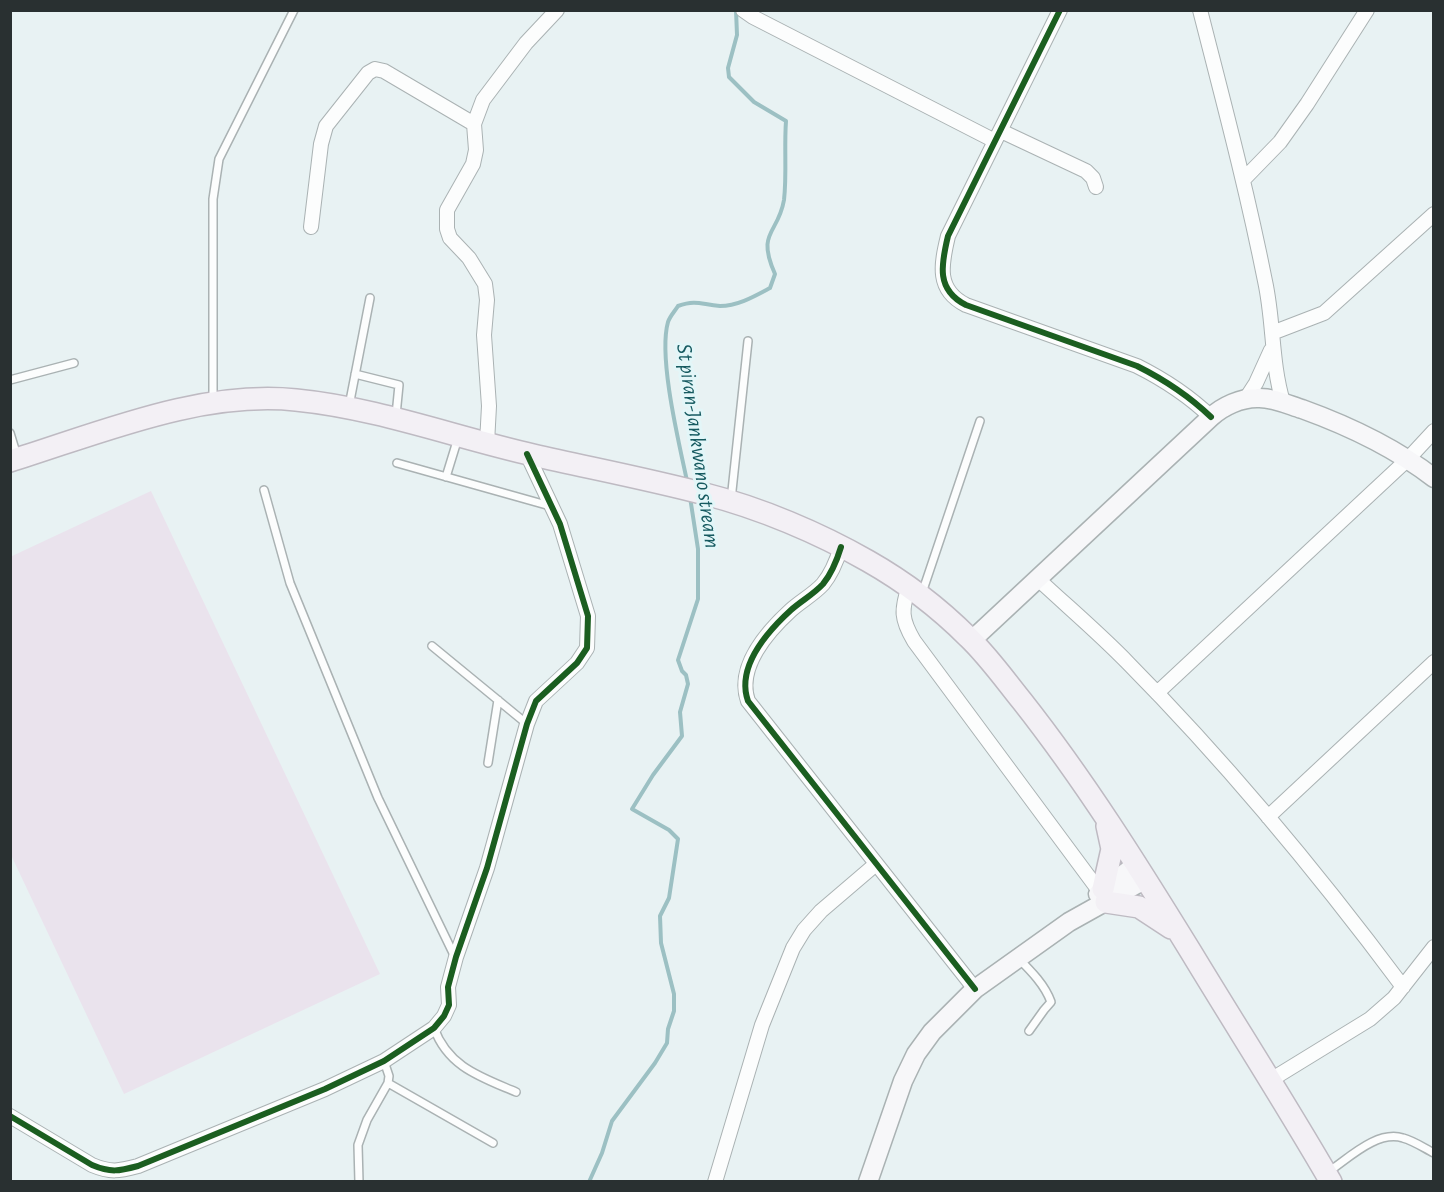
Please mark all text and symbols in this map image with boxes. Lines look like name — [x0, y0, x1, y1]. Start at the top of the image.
water label: St piran-Jankwano stream — [671, 342, 725, 550]

